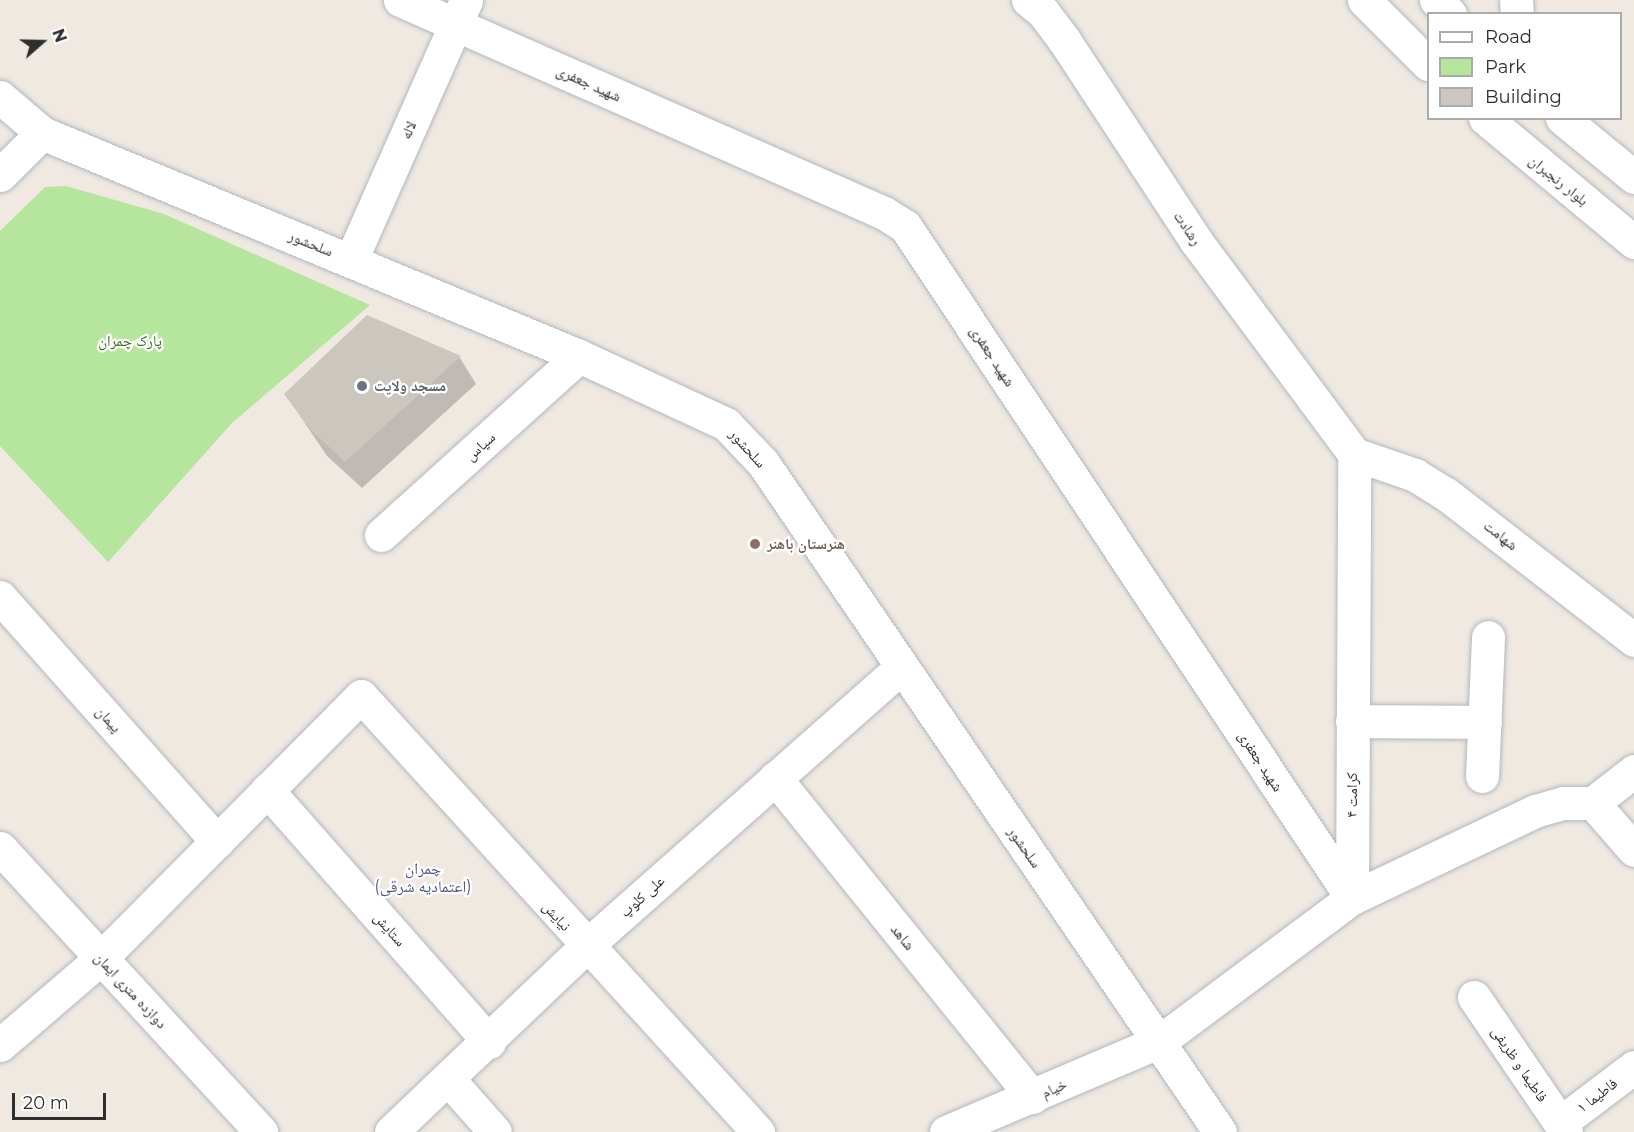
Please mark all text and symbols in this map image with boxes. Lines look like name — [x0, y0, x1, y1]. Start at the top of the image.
north arrow — [12, 12, 72, 72]
legend — [1427, 12, 1622, 120]
text: N — [48, 26, 71, 45]
text: Road — [1485, 26, 1532, 48]
text: Park — [1485, 56, 1526, 78]
street label: شهید جعفری — [554, 61, 624, 105]
text: Building — [1485, 86, 1562, 108]
street label: لاله — [396, 118, 420, 142]
street label: بلوار رنجبران — [1526, 151, 1592, 209]
street label: رشادت — [1170, 208, 1206, 248]
street label: سلحشور — [286, 226, 336, 260]
street label: شهید جعفری — [967, 322, 1019, 390]
park label: پارک چمران — [98, 332, 162, 350]
place label: مسجد ولایت — [374, 377, 446, 395]
marker: مسجد ولایت — [355, 379, 369, 393]
street label: سلحشور — [726, 425, 770, 471]
street label: سپاس — [461, 428, 499, 464]
street label: شهامت — [1480, 516, 1522, 554]
place label: هنرستان باهنر — [767, 535, 845, 553]
marker: هنرستان باهنر — [748, 537, 762, 551]
street label: پیمان — [93, 702, 125, 736]
street label: شهید جعفری — [1235, 727, 1287, 795]
street label: کرامت ۴ — [1343, 772, 1361, 818]
street label: سلحشور — [1004, 823, 1046, 871]
district label: چمران (اعتمادیه شرقی) — [374, 859, 472, 897]
street label: علی کلوپ — [616, 871, 668, 921]
street label: نیایش — [539, 897, 575, 935]
street label: ستایش — [370, 908, 410, 950]
street label: شاهد — [887, 920, 919, 954]
street label: دوازده متری ایمان — [91, 948, 171, 1032]
street label: فاطیما و ظریفی — [1488, 1023, 1552, 1105]
street label: خیام — [1038, 1074, 1070, 1102]
street label: فاطیما ۱ — [1573, 1074, 1621, 1116]
scale bar — [15, 1081, 110, 1119]
text: 20 m — [23, 1092, 69, 1114]

